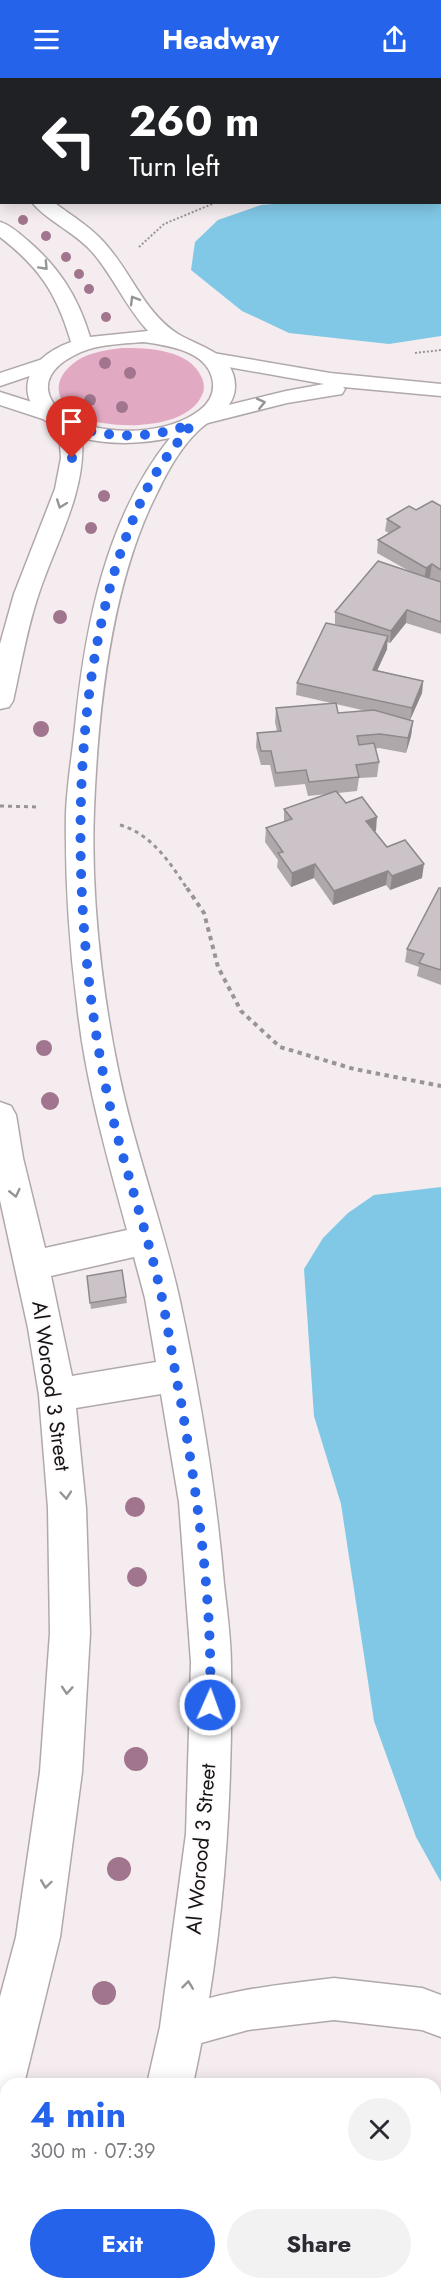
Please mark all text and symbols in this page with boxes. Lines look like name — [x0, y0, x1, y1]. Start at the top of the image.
text: Headway — [162, 20, 279, 59]
icon: menu — [30, 23, 63, 56]
icon: share — [378, 23, 411, 56]
text: 260 m — [129, 91, 260, 152]
icon: left — [30, 102, 108, 180]
text: Turn left — [129, 147, 219, 186]
one-way arrow — [37, 259, 48, 270]
one-way arrow — [130, 296, 142, 306]
pin — [46, 396, 97, 458]
one-way arrow — [255, 397, 265, 410]
icon: arrive — [55, 405, 88, 438]
one-way arrow — [55, 498, 68, 509]
one-way arrow — [8, 1188, 21, 1198]
street label: Al Worood 3 Street — [24, 1299, 78, 1473]
one-way arrow — [59, 1491, 72, 1500]
position arrow — [178, 1673, 242, 1737]
one-way arrow — [60, 1686, 73, 1695]
street label: Al Worood 3 Street — [179, 1762, 223, 1936]
one-way arrow — [40, 1879, 52, 1888]
one-way arrow — [181, 1980, 194, 1989]
text: 4 min — [30, 2088, 126, 2140]
button: close — [348, 2098, 411, 2161]
text: 300 m · 07:39 — [30, 2137, 155, 2166]
button: Exit — [30, 2209, 215, 2278]
button: Share — [227, 2209, 411, 2278]

